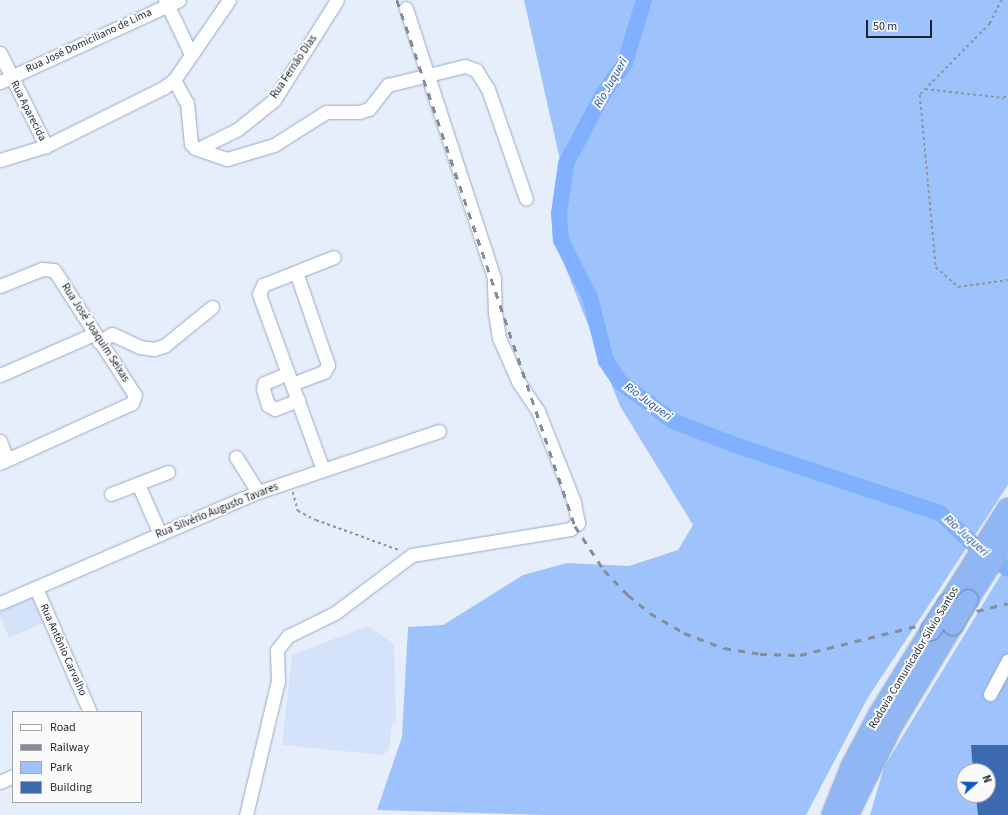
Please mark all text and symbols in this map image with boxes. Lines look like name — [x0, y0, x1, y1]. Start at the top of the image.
street label: Rua José Domiciliano de Lima — [24, 6, 154, 76]
scale bar — [868, 12, 934, 38]
text: 50 m — [873, 18, 897, 35]
street label: Rua Fernão Dias — [268, 33, 320, 101]
water label: Rio Juqueri — [591, 56, 631, 110]
street label: Rua Aparecida — [7, 79, 49, 143]
street label: Rua José Joaquim Seixas — [58, 281, 132, 385]
water label: Rio Juqueri — [621, 380, 675, 424]
street label: Rua Silvério Augusto Tavares — [154, 480, 280, 542]
water label: Rio Juqueri — [941, 512, 991, 560]
street label: Rodovia Comunicador Silvio Santos — [866, 585, 962, 731]
street label: Rua Antônio Carvalho — [37, 602, 89, 698]
legend — [12, 711, 142, 803]
text: Road — [50, 719, 76, 736]
text: Railway — [50, 739, 89, 756]
text: Park — [50, 759, 72, 776]
north arrow — [956, 763, 996, 803]
text: N — [979, 773, 995, 785]
text: Building — [50, 779, 92, 796]

